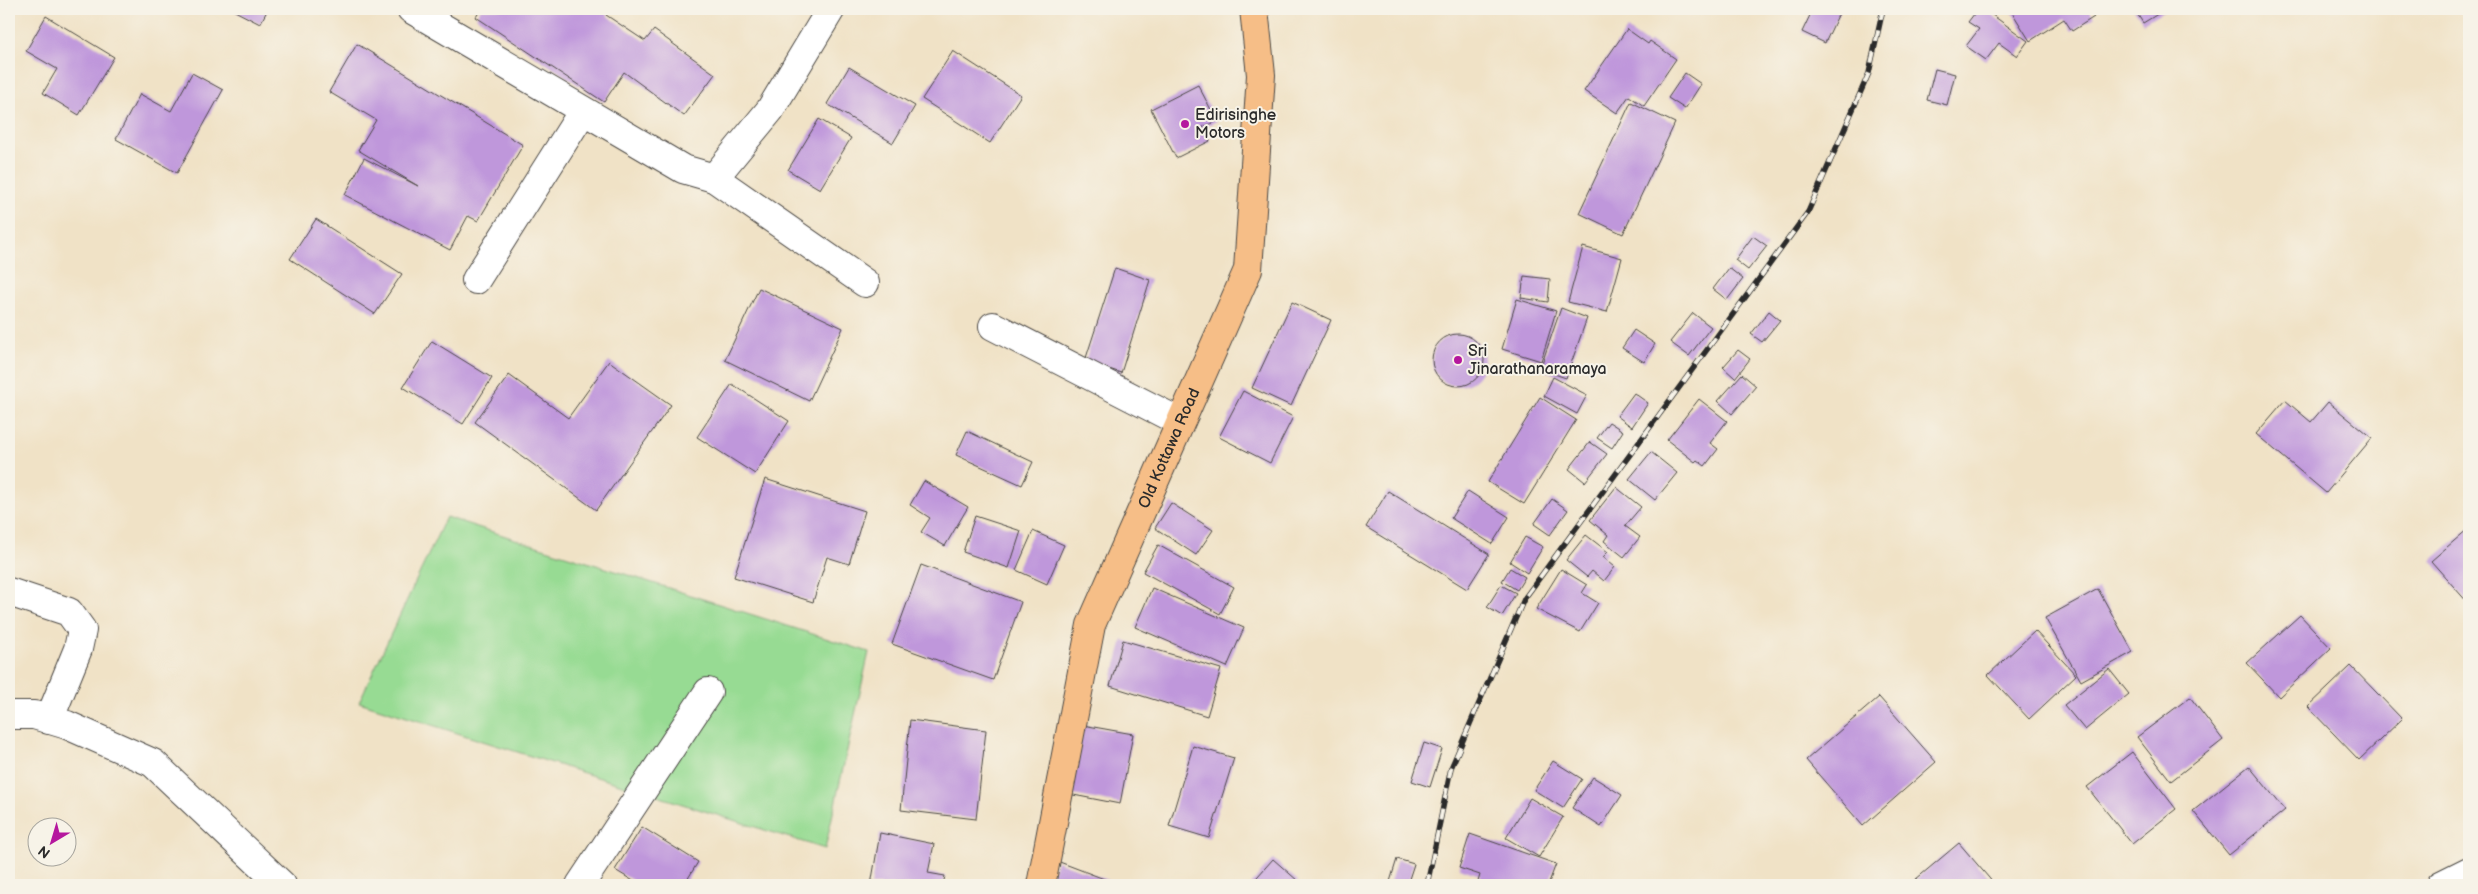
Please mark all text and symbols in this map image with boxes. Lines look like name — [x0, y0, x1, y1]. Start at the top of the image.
place label: Edirisinghe Motors — [1195, 106, 1277, 143]
marker: Edirisinghe Motors — [1179, 118, 1191, 130]
place label: Sri Jinarathanaramaya — [1468, 342, 1607, 379]
marker: Sri Jinarathanaramaya — [1452, 354, 1464, 366]
street label: Old Kottawa Road — [1134, 385, 1204, 511]
north arrow — [28, 816, 78, 866]
text: N — [35, 842, 54, 862]

